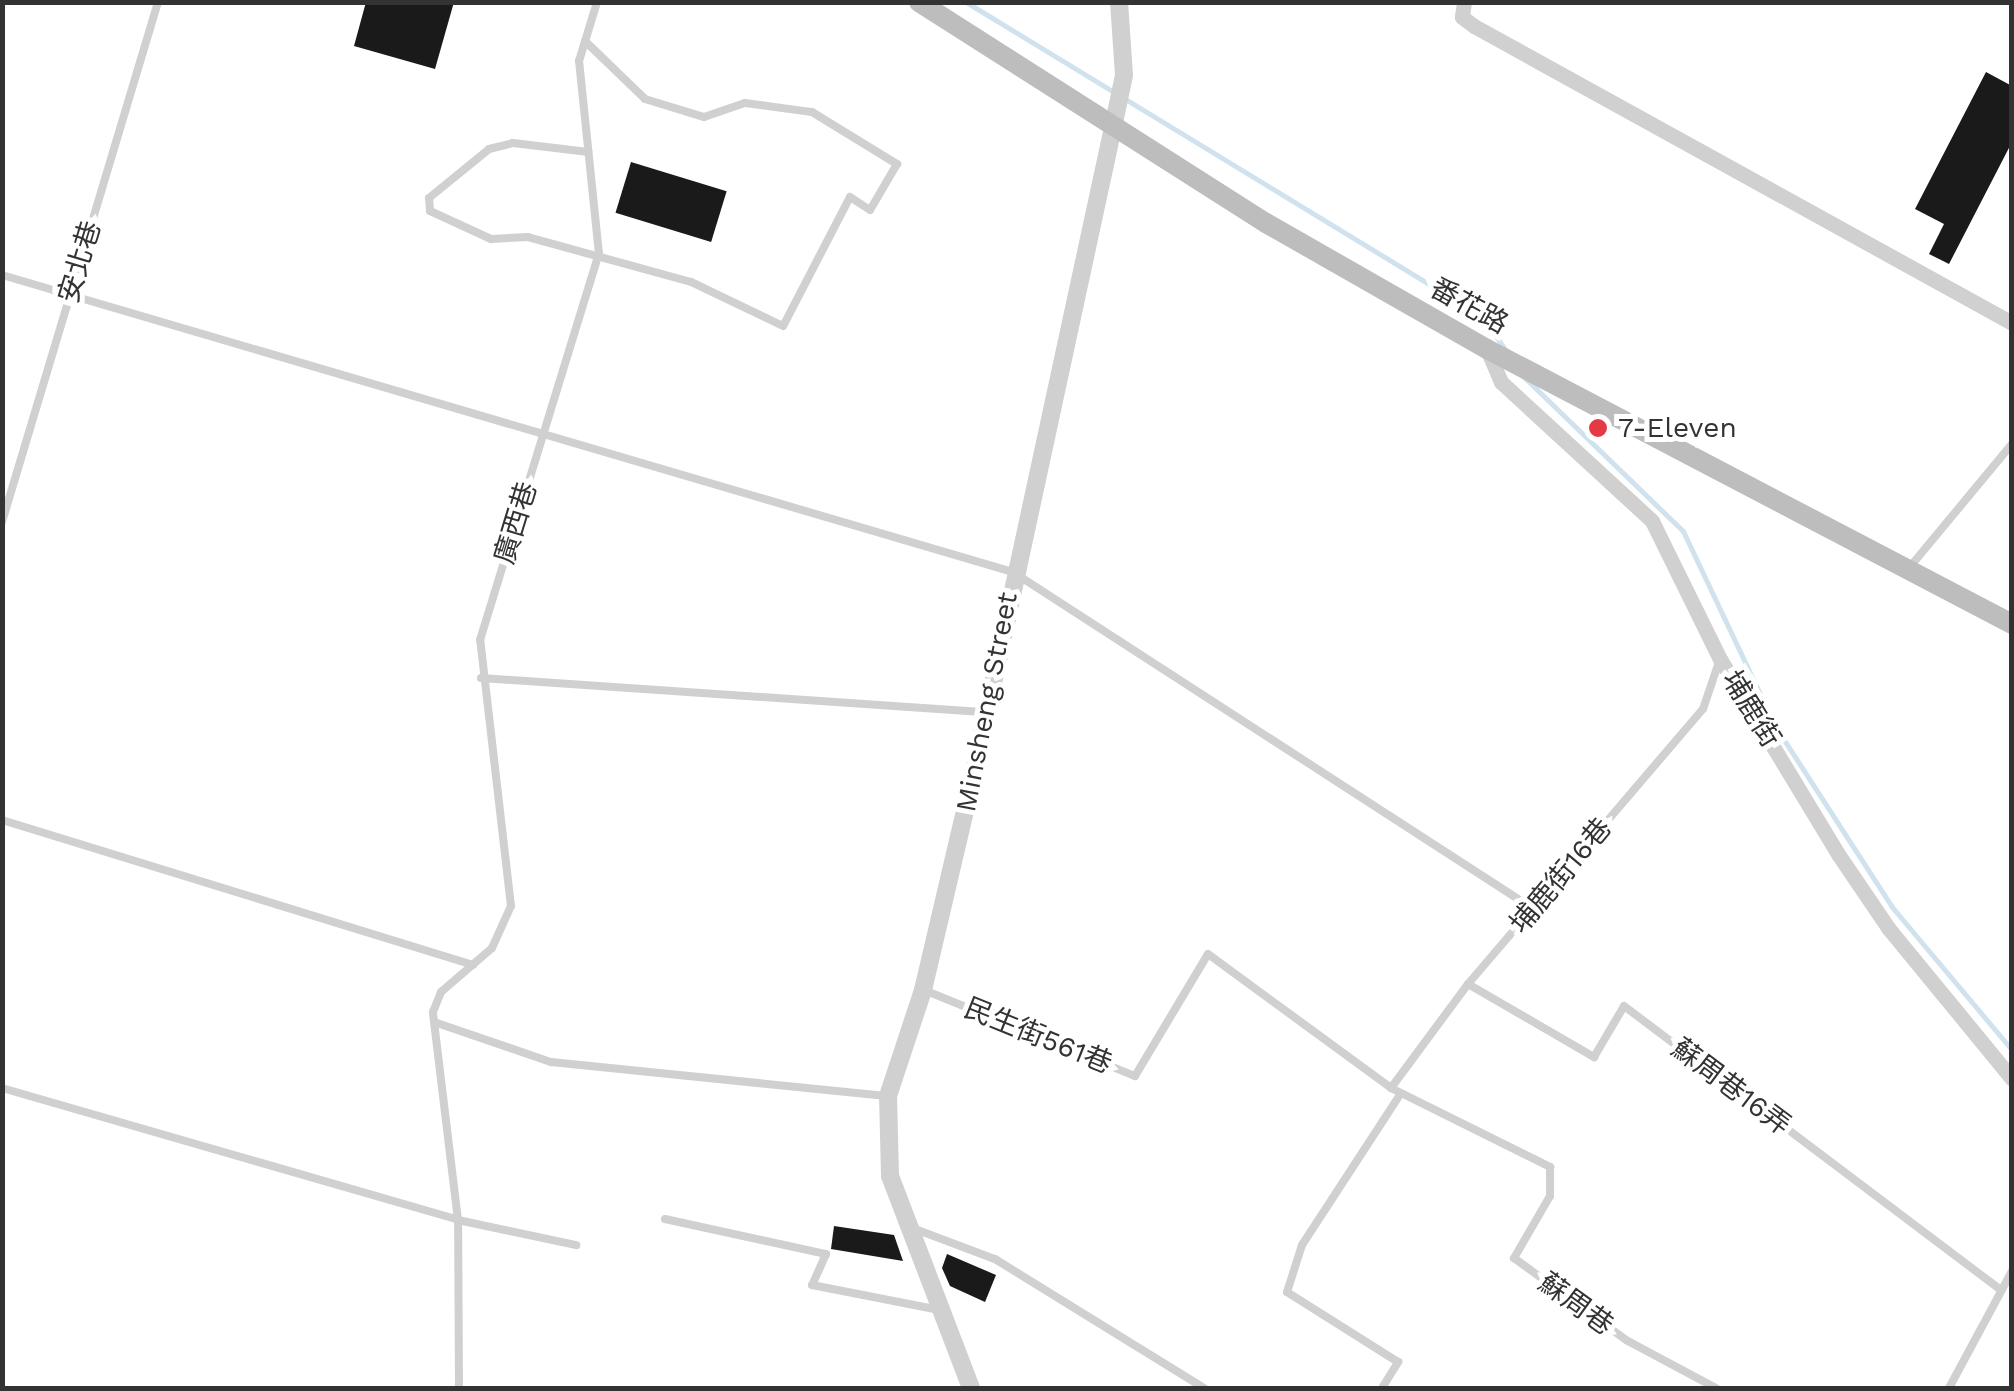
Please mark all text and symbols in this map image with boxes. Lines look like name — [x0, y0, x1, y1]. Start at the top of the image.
street label: 安北巷 — [52, 217, 108, 307]
street label: 番花路 — [1424, 271, 1514, 341]
place label: 7-Eleven — [1618, 411, 1737, 445]
marker: 7-Eleven — [1587, 417, 1609, 439]
street label: 廣西巷 — [488, 478, 544, 568]
street label: Minsheng Street — [949, 589, 1025, 815]
street label: 埔鹿街 — [1714, 664, 1788, 754]
street label: 埔鹿街16巷 — [1503, 812, 1619, 940]
street label: 民生街561巷 — [959, 991, 1117, 1081]
street label: 蘇周巷16弄 — [1665, 1031, 1797, 1143]
street label: 蘇周巷 — [1532, 1266, 1620, 1342]

